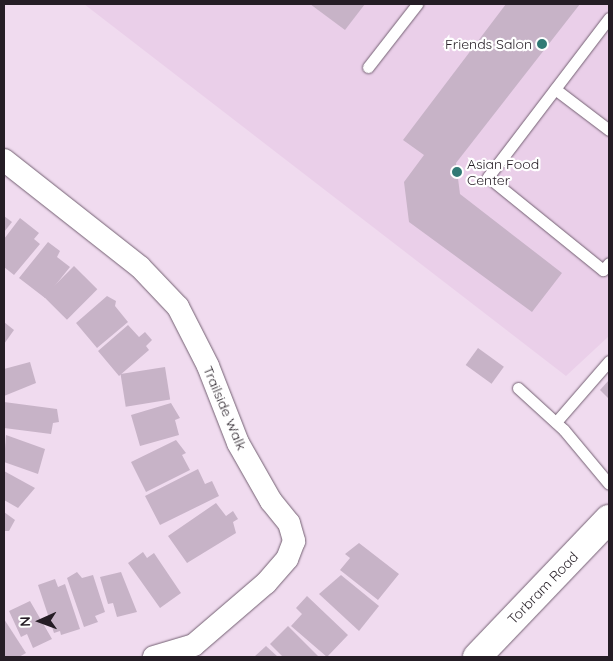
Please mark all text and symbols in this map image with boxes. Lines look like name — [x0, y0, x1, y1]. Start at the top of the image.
place label: Friends Salon — [445, 36, 532, 52]
marker: Friends Salon — [536, 38, 548, 50]
place label: Asian Food Center — [467, 156, 539, 188]
marker: Asian Food Center — [451, 166, 463, 178]
street label: Trailside Walk — [200, 363, 250, 453]
street label: Torbram Road — [504, 548, 582, 628]
north arrow — [15, 596, 65, 646]
text: N — [16, 616, 34, 627]

